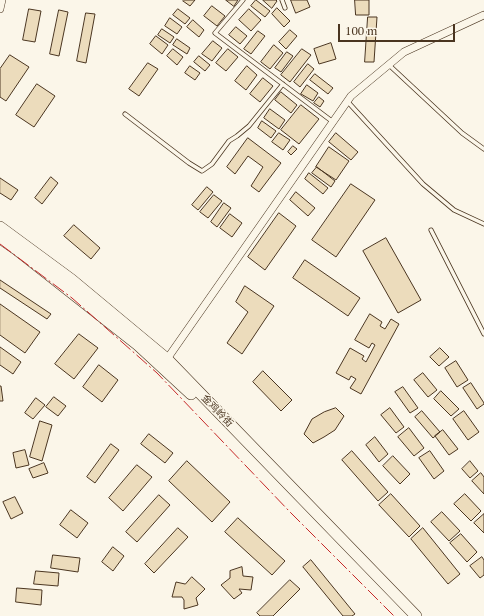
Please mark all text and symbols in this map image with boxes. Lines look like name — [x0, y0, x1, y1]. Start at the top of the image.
scale bar — [340, 16, 457, 42]
text: 100 m — [345, 23, 377, 38]
street label: 金鸡岭街 — [199, 392, 235, 430]

